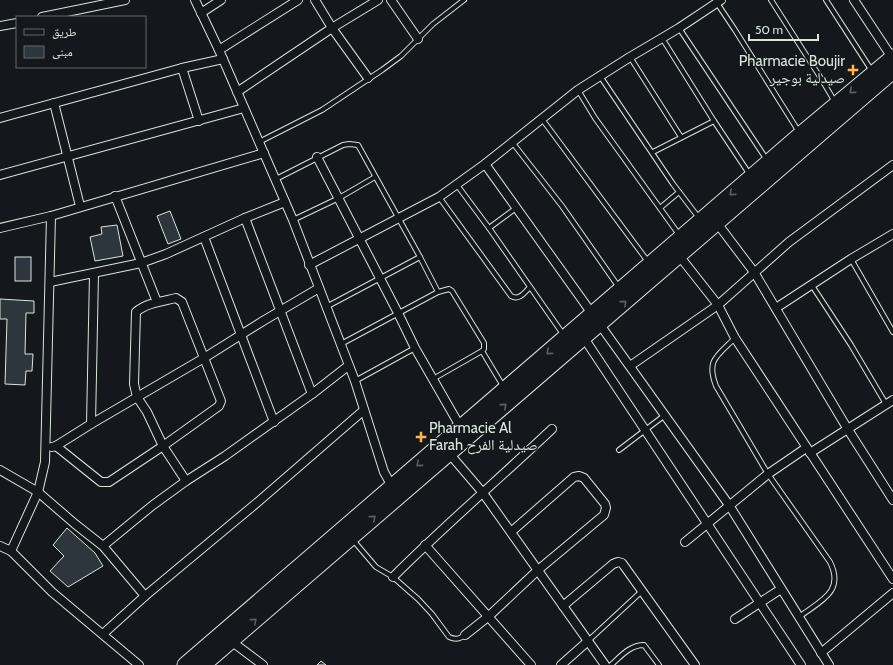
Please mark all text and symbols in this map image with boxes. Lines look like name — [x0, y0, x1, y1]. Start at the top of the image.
legend — [16, 16, 146, 68]
scale bar — [749, 16, 818, 42]
text: 50 m — [755, 22, 783, 37]
text: طريق — [52, 24, 77, 39]
text: مبنى — [52, 44, 73, 59]
place label: Pharmacie Boujir صيدلية بوجير — [739, 52, 845, 87]
marker: Pharmacie Boujir صيدلية بوجير — [848, 65, 858, 75]
one-way arrow — [850, 86, 857, 93]
one-way arrow — [730, 189, 737, 196]
one-way arrow — [619, 301, 626, 308]
one-way arrow — [547, 347, 554, 354]
one-way arrow — [499, 404, 507, 411]
place label: Pharmacie Al Farah صيدلية الفرح — [429, 419, 538, 455]
marker: Pharmacie Al Farah صيدلية الفرح — [416, 432, 426, 442]
one-way arrow — [416, 459, 424, 467]
one-way arrow — [369, 516, 376, 523]
one-way arrow — [249, 619, 256, 626]

